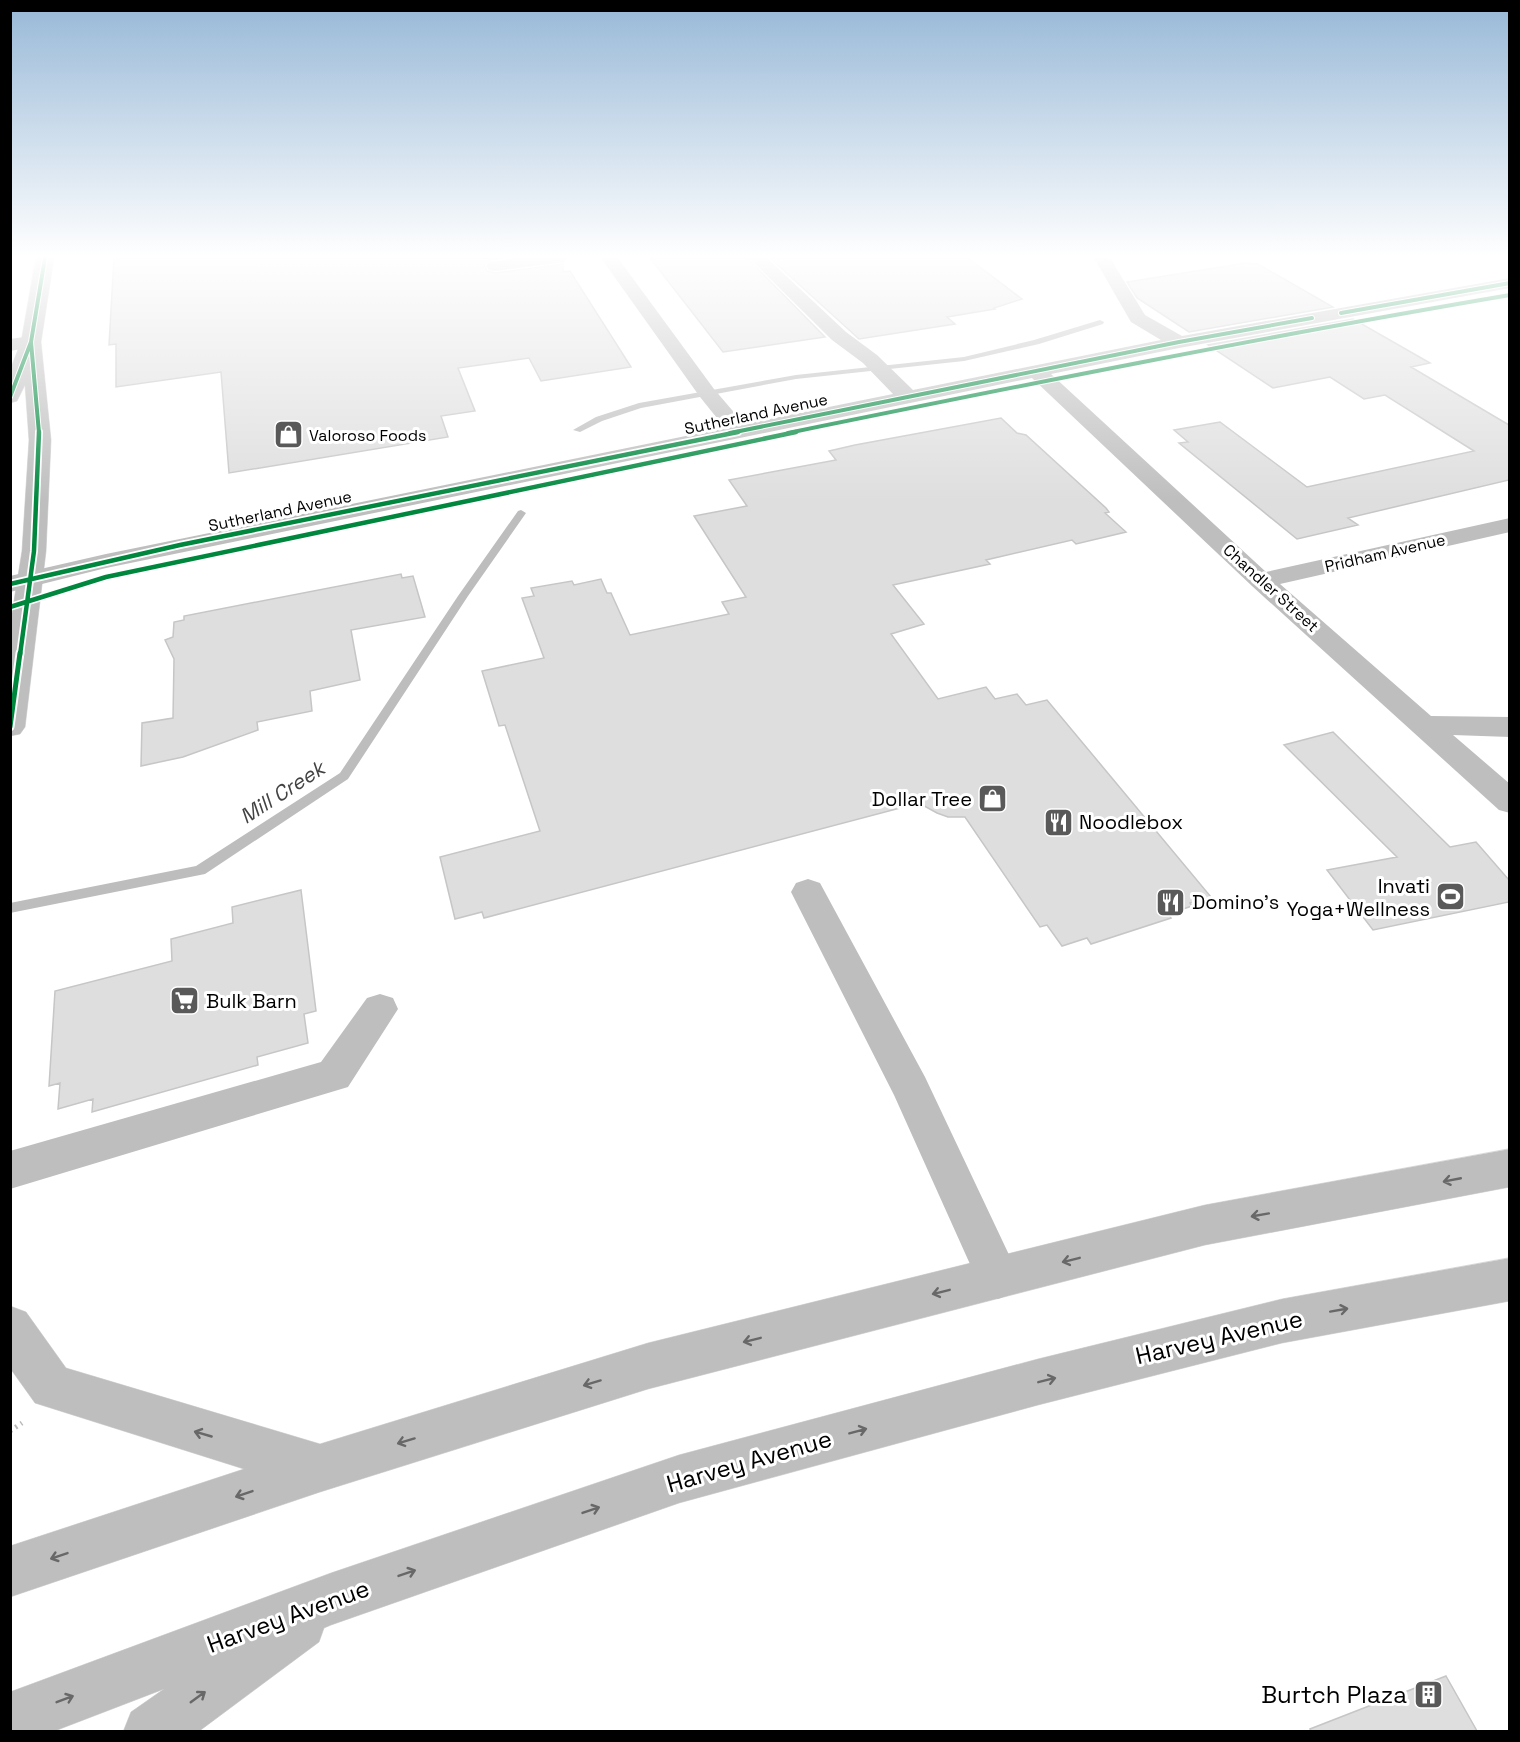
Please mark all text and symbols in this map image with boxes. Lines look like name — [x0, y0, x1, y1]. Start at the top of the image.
street label: Sutherland Avenue — [682, 389, 830, 439]
shop icon: Valoroso Foods — [272, 419, 304, 451]
place label: Valoroso Foods — [309, 425, 426, 446]
street label: Sutherland Avenue — [206, 486, 354, 536]
street label: Pridham Avenue — [1323, 529, 1447, 577]
street label: Chandler Street — [1219, 539, 1323, 637]
water label: Mill Creek — [234, 753, 332, 830]
shop icon: Dollar Tree — [977, 783, 1009, 815]
place label: Dollar Tree — [872, 786, 972, 812]
restaurant icon: Noodlebox — [1042, 806, 1074, 838]
place label: Noodlebox — [1079, 809, 1183, 835]
place label: Invati Yoga+Wellness — [1286, 873, 1430, 922]
sports icon: Invati Yoga+Wellness — [1435, 881, 1467, 913]
restaurant icon: Domino's — [1155, 886, 1187, 918]
place label: Domino's — [1192, 889, 1279, 915]
supermarket icon: Bulk Barn — [169, 985, 201, 1017]
place label: Bulk Barn — [206, 988, 297, 1014]
one-way arrow — [1443, 1175, 1462, 1186]
one-way arrow — [1251, 1210, 1271, 1221]
one-way arrow — [1061, 1254, 1080, 1266]
one-way arrow — [932, 1287, 951, 1299]
street label: Harvey Avenue — [1132, 1303, 1306, 1371]
one-way arrow — [1329, 1304, 1349, 1315]
one-way arrow — [743, 1335, 762, 1346]
one-way arrow — [1037, 1373, 1056, 1385]
one-way arrow — [583, 1379, 602, 1390]
street label: Harvey Avenue — [663, 1423, 835, 1499]
one-way arrow — [848, 1424, 867, 1436]
one-way arrow — [194, 1428, 213, 1439]
one-way arrow — [397, 1437, 416, 1448]
one-way arrow — [235, 1489, 254, 1500]
one-way arrow — [581, 1503, 600, 1514]
one-way arrow — [51, 1551, 69, 1562]
one-way arrow — [397, 1567, 415, 1578]
street label: Harvey Avenue — [203, 1572, 373, 1660]
building icon: Burtch Plaza — [1412, 1678, 1444, 1710]
place label: Burtch Plaza — [1261, 1679, 1407, 1710]
one-way arrow — [190, 1691, 206, 1703]
one-way arrow — [55, 1693, 74, 1704]

